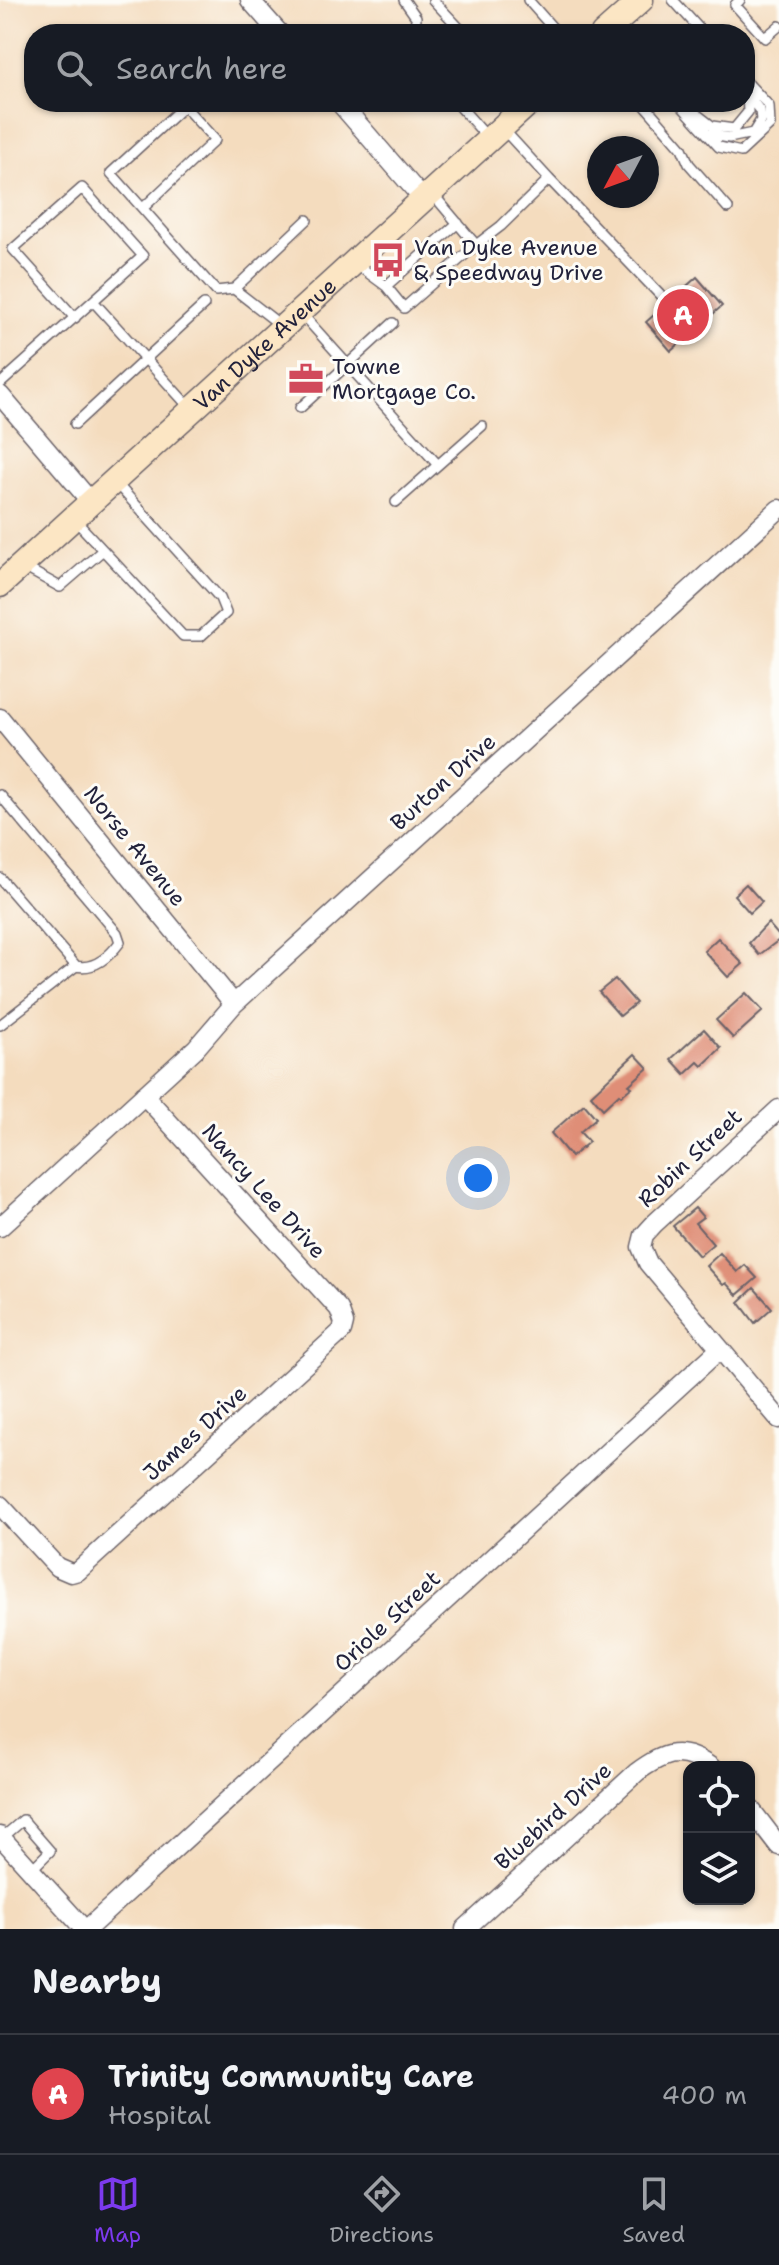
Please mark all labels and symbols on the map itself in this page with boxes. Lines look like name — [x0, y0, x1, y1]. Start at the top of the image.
north arrow — [587, 136, 659, 208]
place label: Van Dyke Avenue & Speedway Drive — [414, 233, 604, 287]
bus stop icon: Van Dyke Avenue & Speedway Drive — [369, 241, 407, 279]
street label: Van Dyke Avenue — [187, 271, 342, 417]
pin: A — [657, 285, 709, 345]
place label: Towne Mortgage Co. — [332, 352, 476, 406]
office icon: Towne Mortgage Co. — [287, 360, 325, 398]
street label: Burton Drive — [384, 727, 502, 837]
street label: Norse Avenue — [77, 780, 193, 912]
street label: Robin Street — [632, 1102, 748, 1214]
street label: Nancy Lee Drive — [196, 1117, 332, 1265]
your location — [458, 1158, 498, 1198]
street label: James Drive — [137, 1379, 253, 1487]
street label: Oriole Street — [328, 1564, 446, 1678]
street label: Bluebird Drive — [488, 1756, 618, 1876]

